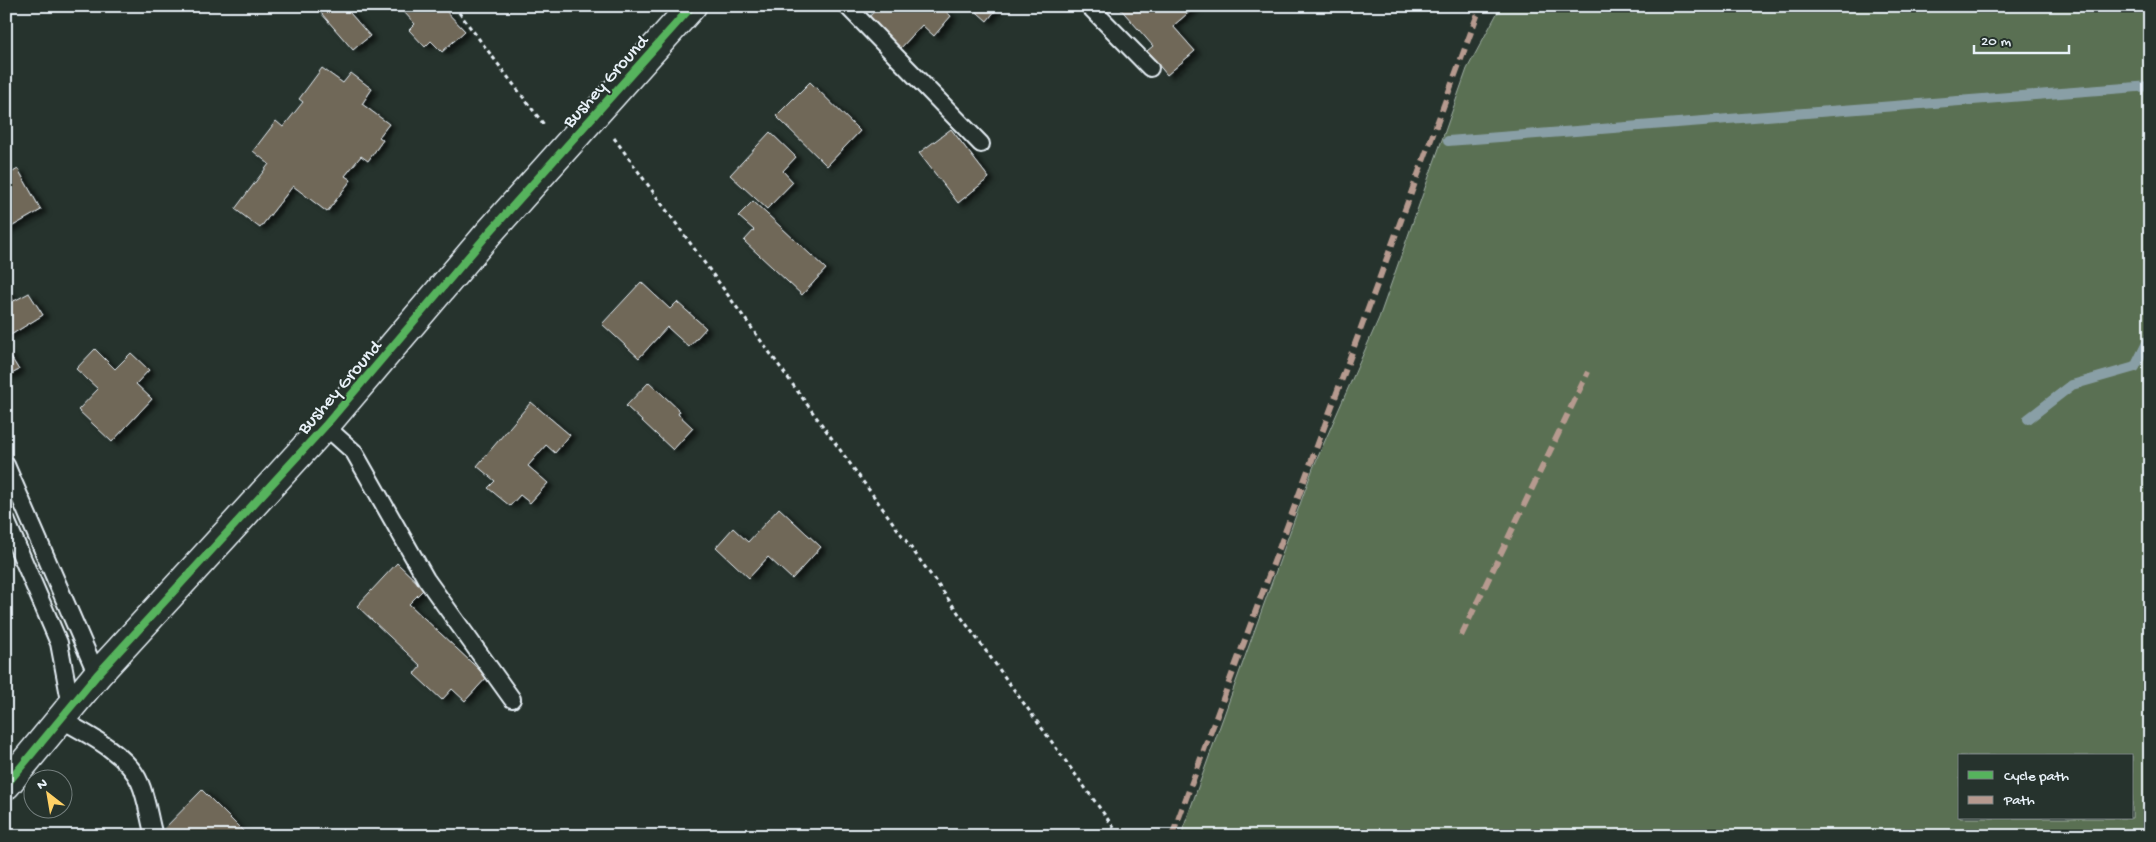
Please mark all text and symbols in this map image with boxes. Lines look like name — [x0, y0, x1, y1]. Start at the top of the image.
scale bar — [1974, 22, 2068, 54]
street label: Bushey Ground — [558, 30, 656, 134]
text: 20 m — [1981, 33, 2011, 51]
street label: Bushey Ground — [293, 335, 389, 441]
legend — [1958, 754, 2134, 820]
text: Cycle path — [2004, 768, 2069, 786]
north arrow — [22, 770, 72, 820]
text: N — [34, 775, 51, 795]
text: Path — [2003, 792, 2035, 810]

